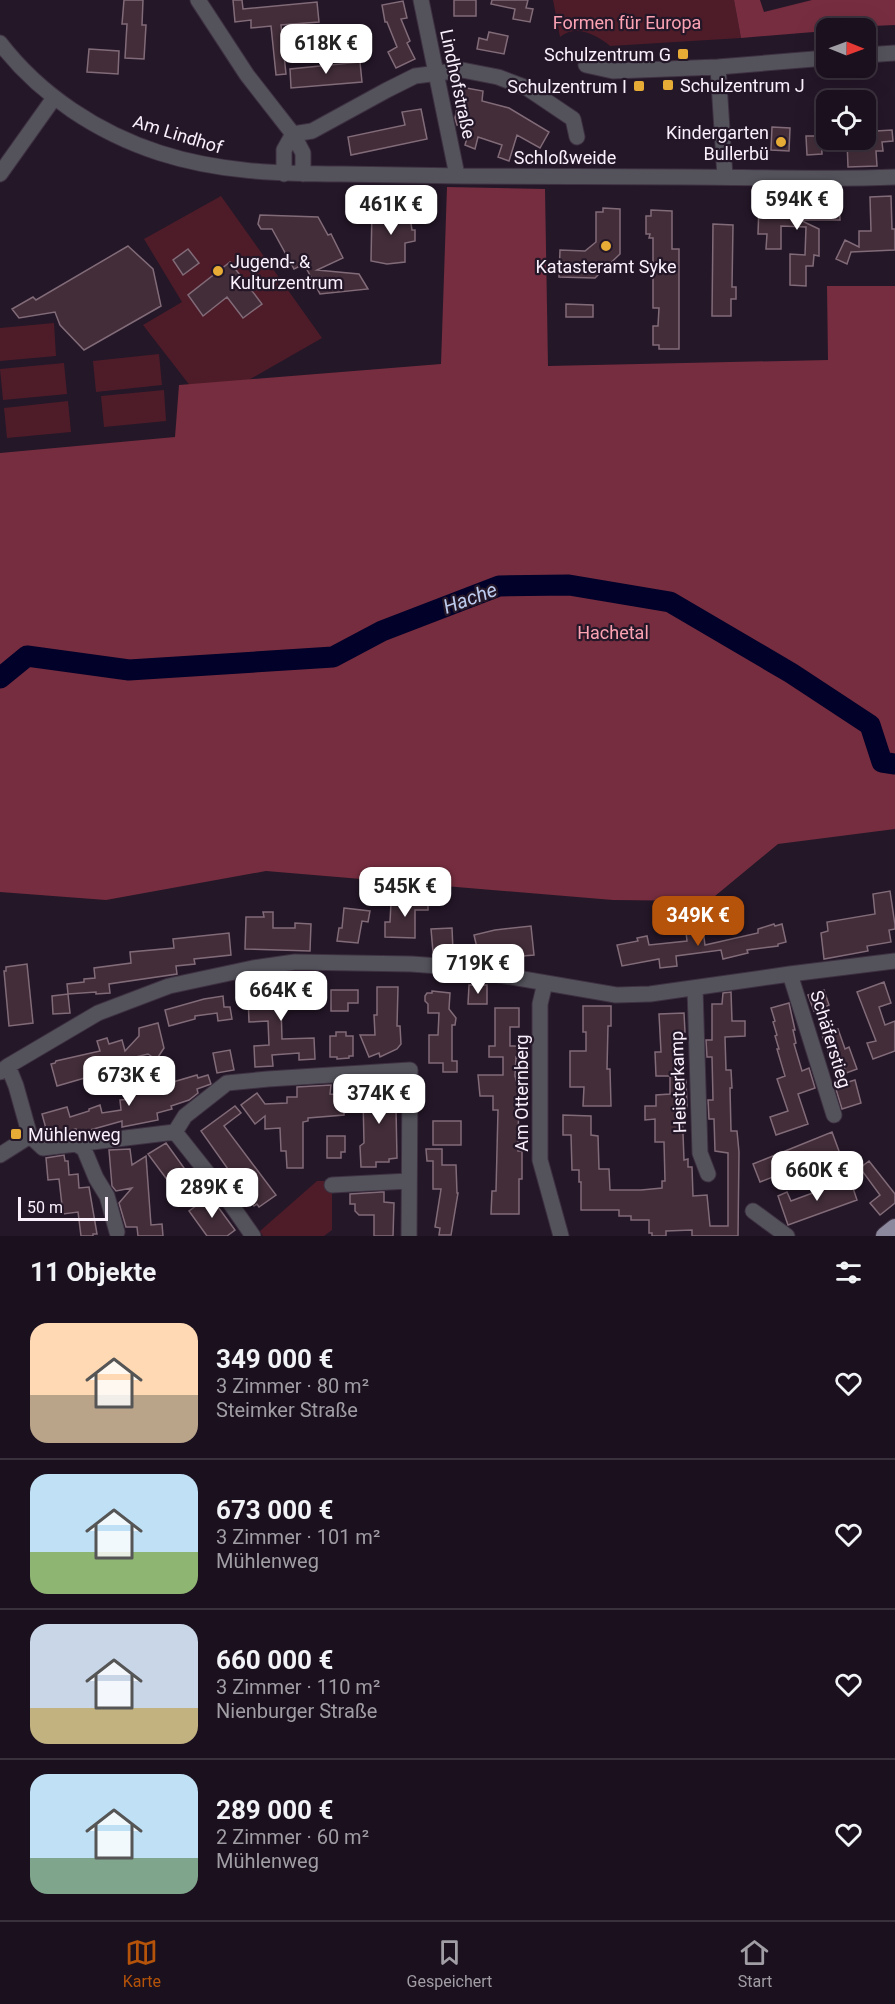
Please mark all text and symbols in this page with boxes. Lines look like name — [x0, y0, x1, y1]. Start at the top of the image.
park label: Formen für Europa — [553, 12, 701, 33]
north arrow — [816, 18, 876, 78]
map controls — [816, 18, 876, 150]
pin: 618K € — [277, 24, 375, 75]
street label: Lindhofstraße — [436, 27, 480, 141]
text: 618K € — [294, 31, 358, 55]
place label: Schulzentrum G — [544, 44, 671, 65]
marker: Schulzentrum G — [676, 47, 690, 61]
place label: Schulzentrum J — [680, 75, 805, 96]
place label: Schulzentrum I — [507, 76, 627, 97]
marker: Schulzentrum J — [661, 78, 675, 92]
marker: Schulzentrum I — [632, 79, 646, 93]
button: locate — [816, 90, 876, 150]
street label: Am Lindhof — [131, 110, 226, 158]
place label: Kindergarten Bullerbü — [666, 122, 769, 164]
marker: Kindergarten Bullerbü — [774, 135, 788, 149]
street label: Schloßweide — [514, 147, 616, 168]
pin: 594K € — [748, 180, 846, 231]
pin: 461K € — [342, 185, 440, 236]
text: 594K € — [765, 187, 829, 211]
text: 461K € — [359, 192, 423, 216]
marker: Katasteramt Syke — [599, 239, 613, 253]
place label: Jugend- & Kulturzentrum — [230, 251, 343, 293]
place label: Katasteramt Syke — [536, 256, 676, 277]
marker: Jugend- & Kulturzentrum — [211, 264, 225, 278]
water label: Hache — [440, 577, 500, 619]
park label: Hachetal — [577, 622, 649, 643]
pin: 545K € — [356, 867, 454, 918]
text: 545K € — [373, 874, 437, 898]
pin: 349K € — [649, 896, 747, 947]
text: 349K € — [666, 903, 730, 927]
pin: 719K € — [429, 944, 527, 995]
text: 719K € — [446, 951, 510, 975]
pin: 664K € — [232, 971, 330, 1022]
text: 664K € — [249, 978, 313, 1002]
street label: Schäferstieg — [806, 988, 856, 1090]
street label: Heisterkamp — [666, 1030, 690, 1134]
street label: Am Otternberg — [511, 1034, 532, 1152]
pin: 673K € — [80, 1056, 178, 1107]
text: 673K € — [97, 1063, 161, 1087]
pin: 374K € — [330, 1074, 428, 1125]
text: 374K € — [347, 1081, 411, 1105]
place label: Mühlenweg — [28, 1124, 121, 1145]
marker: Mühlenweg — [9, 1127, 23, 1141]
pin: 660K € — [768, 1151, 866, 1202]
text: 660K € — [785, 1158, 849, 1182]
pin: 289K € — [163, 1168, 261, 1219]
text: 289K € — [180, 1175, 244, 1199]
scale bar — [18, 1194, 108, 1222]
text: 50 m — [27, 1198, 63, 1217]
icon: filters — [832, 1256, 865, 1289]
text: 11 Objekte — [30, 1257, 156, 1287]
text: 349 000 € — [216, 1344, 333, 1374]
icon: home — [78, 1347, 150, 1419]
icon: heart — [832, 1367, 865, 1400]
text: 3 Zimmer · 80 m² — [216, 1374, 369, 1398]
text: Steimker Straße — [216, 1398, 358, 1422]
text: 673 000 € — [216, 1495, 333, 1525]
icon: home — [78, 1498, 150, 1570]
icon: heart — [832, 1518, 865, 1551]
text: 3 Zimmer · 101 m² — [216, 1525, 380, 1549]
text: Mühlenweg — [216, 1549, 319, 1573]
text: 660 000 € — [216, 1645, 333, 1675]
icon: home — [78, 1648, 150, 1720]
icon: heart — [832, 1668, 865, 1701]
text: 3 Zimmer · 110 m² — [216, 1675, 380, 1699]
text: Nienburger Straße — [216, 1699, 377, 1723]
text: 289 000 € — [216, 1795, 333, 1825]
icon: home — [78, 1798, 150, 1870]
icon: heart — [832, 1818, 865, 1851]
text: 2 Zimmer · 60 m² — [216, 1825, 369, 1849]
text: Mühlenweg — [216, 1849, 319, 1873]
tab: Karte — [123, 1936, 161, 1991]
tab: Gespeichert — [407, 1936, 492, 1991]
tab: Start — [738, 1936, 772, 1991]

